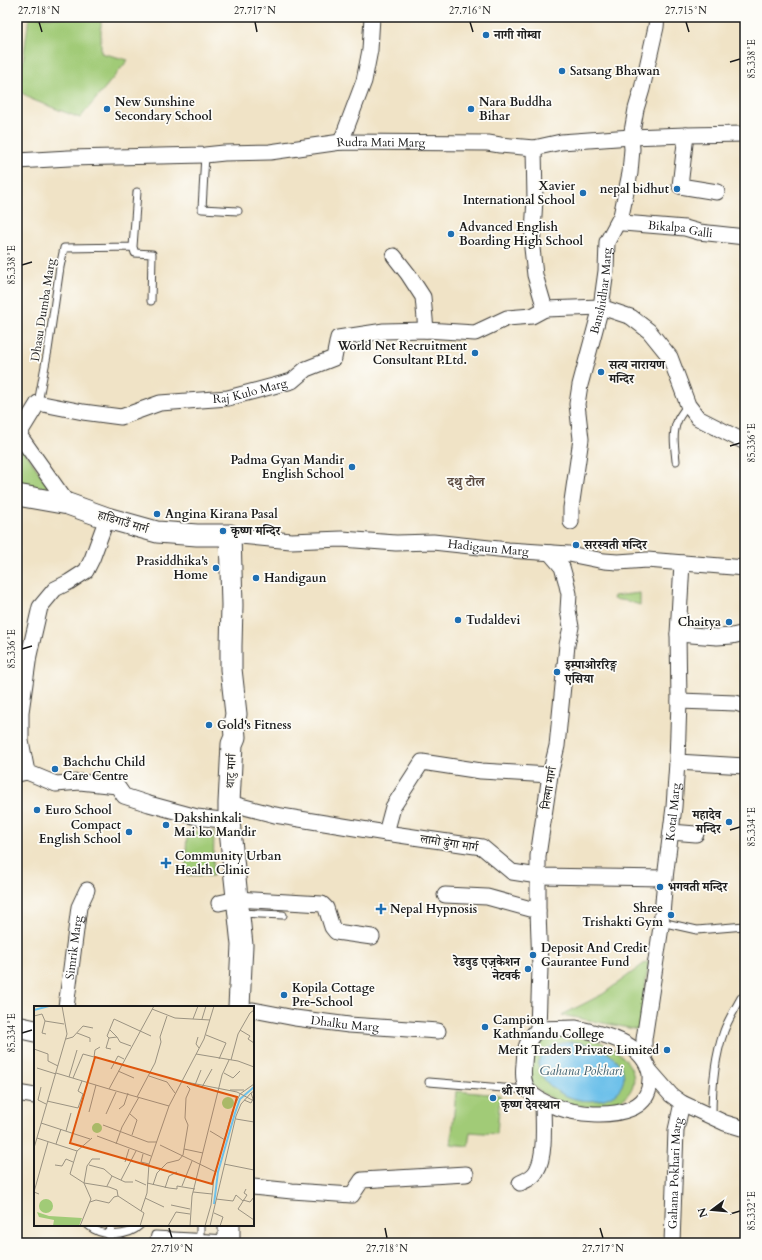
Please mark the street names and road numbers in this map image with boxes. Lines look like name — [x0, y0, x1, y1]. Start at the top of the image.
street label: Rudra Mati Marg — [336, 133, 426, 151]
street label: Bikalpa Galli — [647, 217, 714, 241]
street label: Banshidhar Marg — [586, 247, 615, 336]
street label: Dhasu Dumba Marg — [27, 257, 59, 363]
street label: Raj Kulo Marg — [212, 375, 289, 407]
street label: हाडिगाउँ मार्ग — [95, 506, 151, 538]
street label: Hadigaun Marg — [447, 536, 529, 559]
street label: थाटु मार्ग — [222, 752, 240, 789]
street label: निल्मा मार्ग — [538, 765, 560, 811]
street label: Kotal Marg — [662, 782, 684, 842]
street label: लामो ढुंगा मार्ग — [418, 830, 480, 856]
street label: Simrik Marg — [62, 914, 86, 981]
street label: Dhalku Marg — [310, 1012, 380, 1035]
street label: Gahana Pokhari Marg — [664, 1115, 687, 1229]

